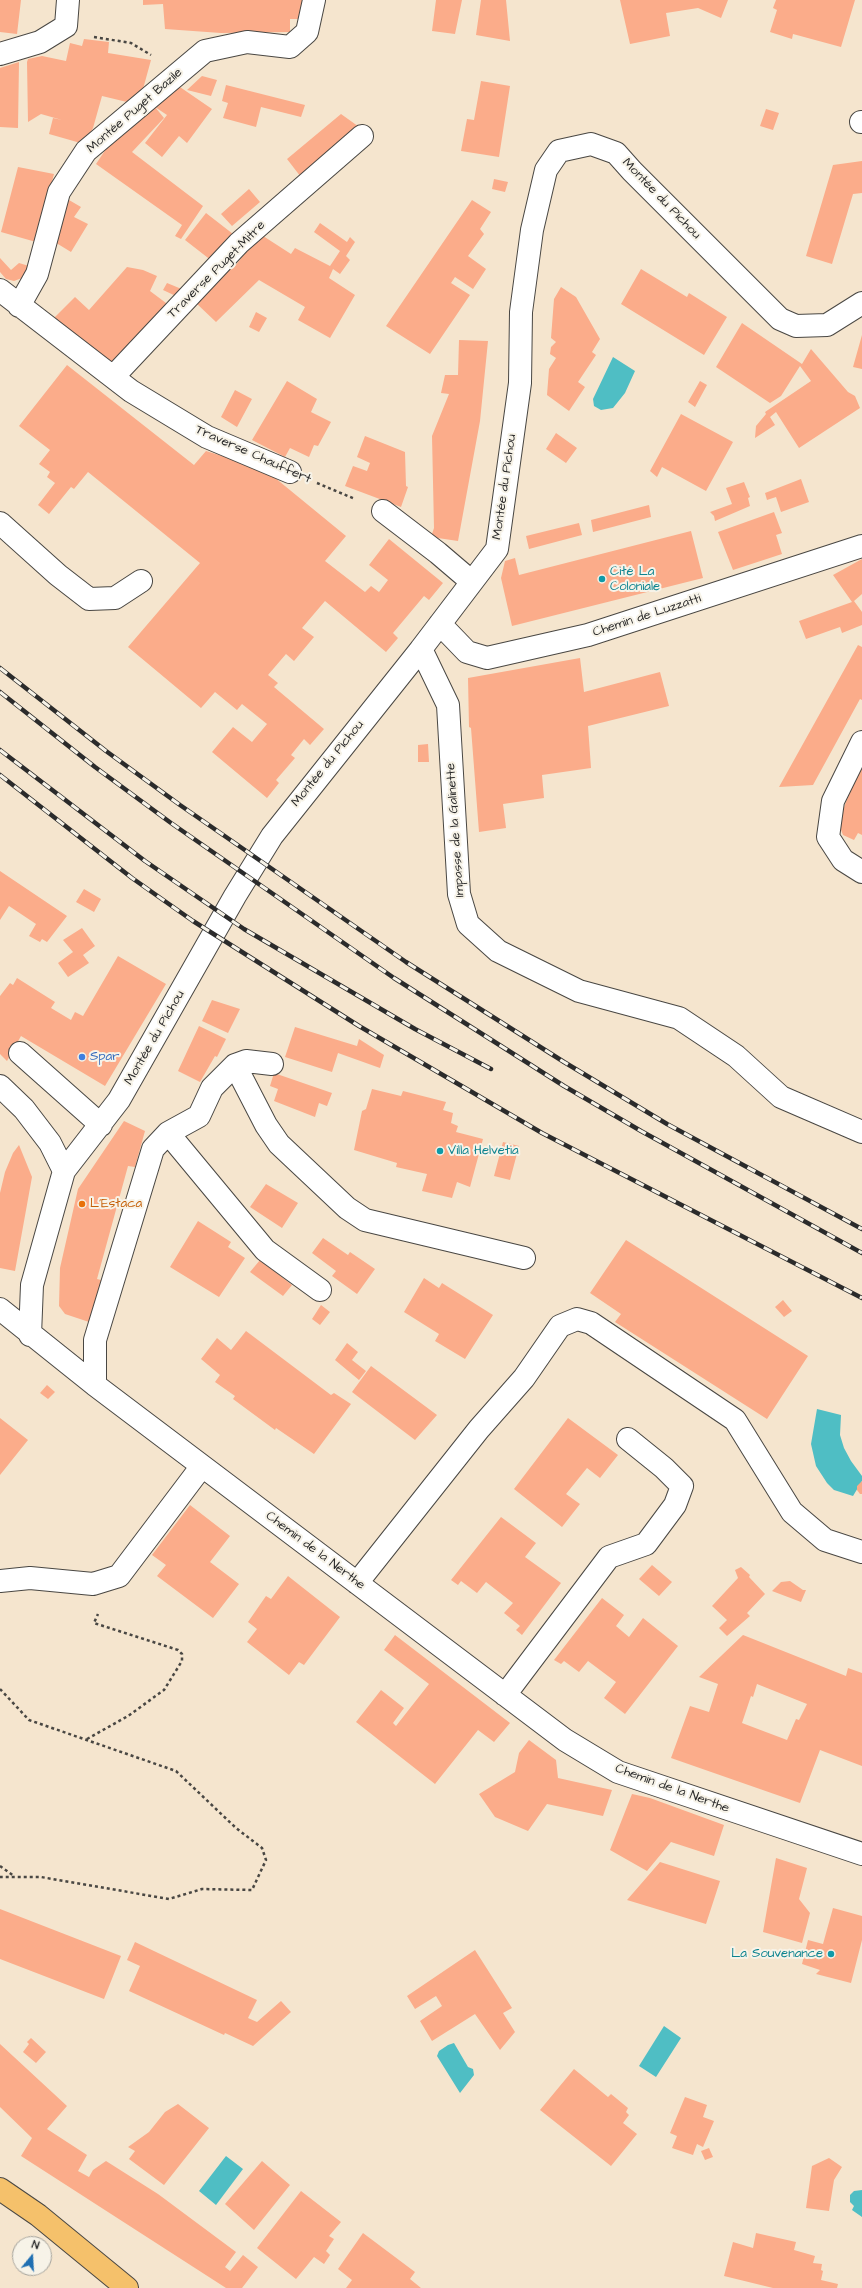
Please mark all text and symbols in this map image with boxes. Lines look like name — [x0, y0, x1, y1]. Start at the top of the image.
street label: Montée Puget Bazile — [84, 65, 186, 157]
street label: Montée du Pichou — [618, 155, 704, 243]
street label: Traverse Puget-Mitre — [165, 218, 269, 322]
street label: Traverse Chauffert — [193, 422, 313, 488]
street label: Montée du Pichou — [490, 433, 520, 541]
place label: Cité La Coloniale — [610, 564, 660, 595]
marker: Cité La Coloniale — [597, 574, 607, 584]
street label: Chemin de Luzzatti — [591, 591, 703, 641]
street label: Montée du Pichou — [288, 718, 368, 810]
street label: Impasse de la Galinette — [444, 762, 468, 898]
street label: Montée du Pichou — [122, 988, 188, 1088]
place label: Spar — [90, 1049, 119, 1065]
marker: Spar — [77, 1052, 87, 1062]
place label: Villa Helvetia — [448, 1143, 519, 1159]
marker: Villa Helvetia — [435, 1146, 445, 1156]
place label: L'Estaca — [90, 1196, 142, 1212]
marker: L'Estaca — [77, 1199, 87, 1209]
street label: Chemin de la Nerthe — [262, 1509, 368, 1593]
street label: Chemin de la Nerthe — [613, 1761, 731, 1817]
place label: La Souvenance — [731, 1946, 823, 1962]
marker: La Souvenance — [826, 1949, 836, 1959]
north arrow — [12, 2236, 52, 2276]
text: N — [30, 2237, 41, 2253]

